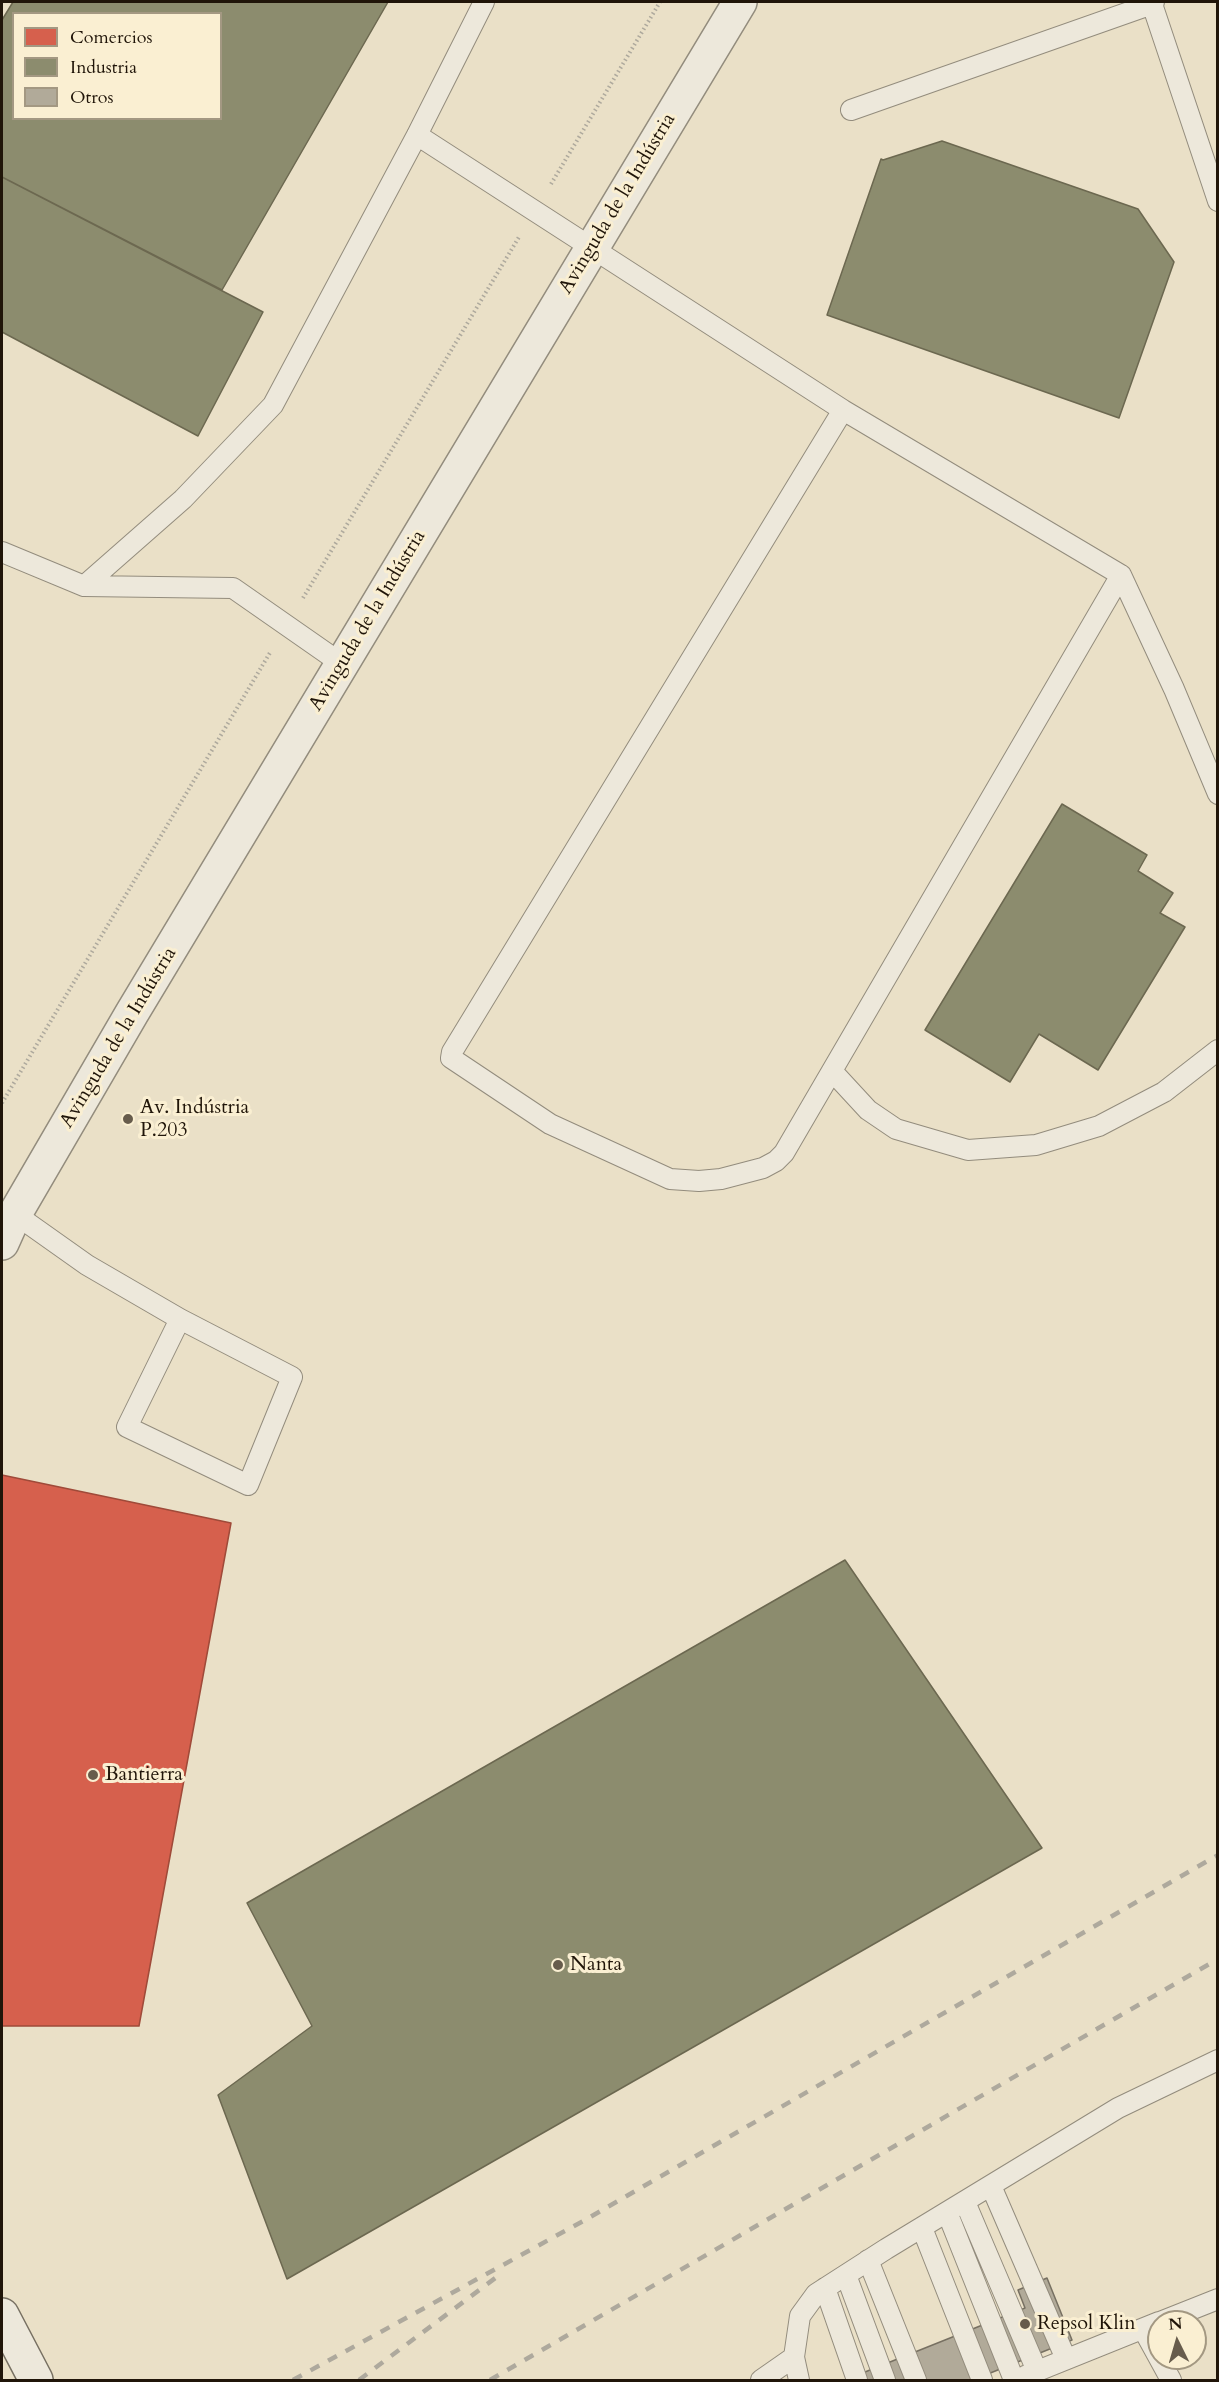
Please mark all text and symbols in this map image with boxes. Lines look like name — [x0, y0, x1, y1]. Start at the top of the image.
legend — [12, 12, 222, 120]
text: Comercios — [70, 25, 152, 50]
text: Industria — [70, 55, 137, 80]
text: Otros — [70, 85, 114, 110]
street label: Avinguda de la Indústria — [554, 109, 682, 299]
street label: Avinguda de la Indústria — [304, 526, 432, 716]
street label: Avinguda de la Indústria — [55, 943, 183, 1133]
place label: Av. Indústria P.203 — [140, 1096, 249, 1143]
marker: Av. Indústria P.203 — [121, 1112, 135, 1126]
place label: Bantierra — [105, 1763, 183, 1787]
marker: Bantierra — [86, 1768, 100, 1782]
place label: Nanta — [570, 1953, 622, 1977]
marker: Nanta — [551, 1958, 565, 1972]
north arrow — [1147, 2310, 1207, 2370]
place label: Repsol Klin — [1037, 2312, 1136, 2336]
text: N — [1168, 2312, 1183, 2336]
marker: Repsol Klin — [1018, 2317, 1032, 2331]

